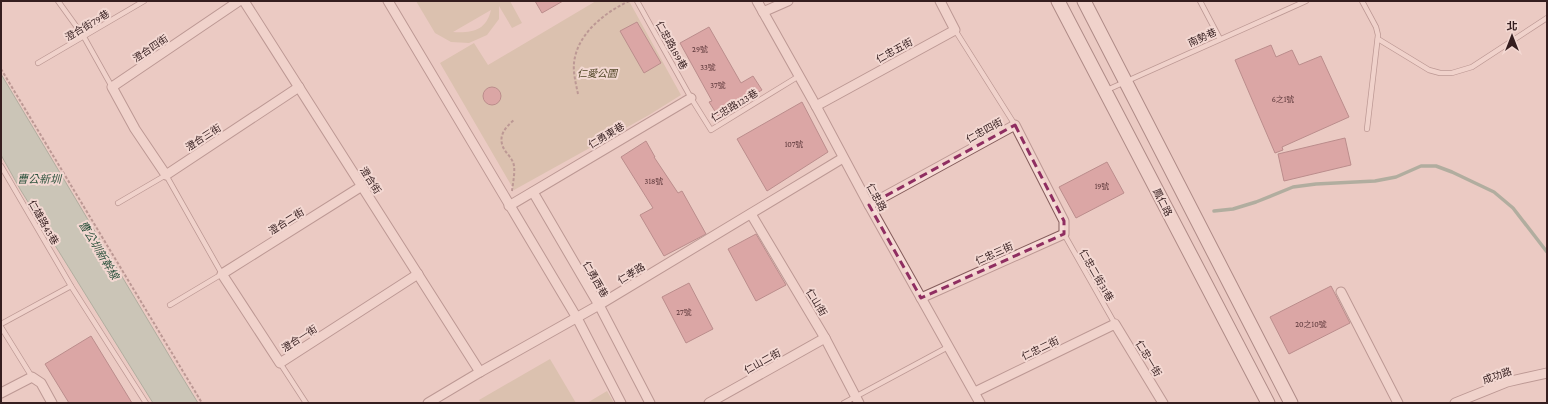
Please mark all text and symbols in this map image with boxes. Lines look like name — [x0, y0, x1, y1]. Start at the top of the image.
street label: 澄合街79巷 — [63, 8, 111, 43]
north arrow — [1492, 16, 1532, 56]
street label: 仁忠路189巷 — [654, 19, 689, 71]
text: 北 — [1507, 20, 1518, 32]
street label: 南勢巷 — [1186, 26, 1218, 49]
street label: 澄合四街 — [131, 33, 170, 64]
street label: 仁忠五街 — [874, 36, 914, 65]
house number: 29號 — [692, 45, 708, 54]
house number: 33號 — [700, 63, 716, 72]
park label: 仁愛公園 — [577, 68, 619, 79]
house number: 37號 — [710, 81, 726, 90]
street label: 仁忠路123巷 — [709, 87, 760, 124]
house number: 6之1號 — [1272, 95, 1294, 104]
street label: 仁忠四街 — [964, 116, 1004, 145]
street label: 仁勇東巷 — [586, 120, 626, 150]
street label: 澄合三街 — [184, 122, 223, 153]
house number: 107號 — [785, 140, 803, 149]
street label: 澄合街 — [358, 165, 383, 196]
water label: 曹公新圳 — [17, 173, 63, 185]
house number: 318號 — [645, 177, 663, 186]
street label: 仁忠路 — [864, 181, 889, 213]
house number: 19號 — [1095, 182, 1109, 191]
street label: 鳳仁路 — [1151, 186, 1174, 218]
street label: 仁雄路43巷 — [26, 198, 61, 247]
street label: 澄合二街 — [266, 206, 306, 237]
water label: 曹公圳新幹線 — [77, 219, 122, 283]
street label: 仁忠三街 — [974, 240, 1015, 267]
street label: 仁忠二街31巷 — [1077, 247, 1116, 303]
street label: 仁勇西巷 — [581, 259, 610, 299]
street label: 仁孝路 — [616, 261, 647, 286]
street label: 仁山街 — [804, 287, 829, 318]
house number: 27號 — [676, 308, 692, 317]
house number: 20之10號 — [1295, 320, 1327, 329]
street label: 澄合一街 — [280, 323, 319, 354]
street label: 仁忠二街 — [1020, 335, 1061, 362]
street label: 仁忠一街 — [1134, 338, 1164, 378]
street label: 仁山二街 — [742, 347, 782, 376]
street label: 成功路 — [1481, 365, 1513, 386]

